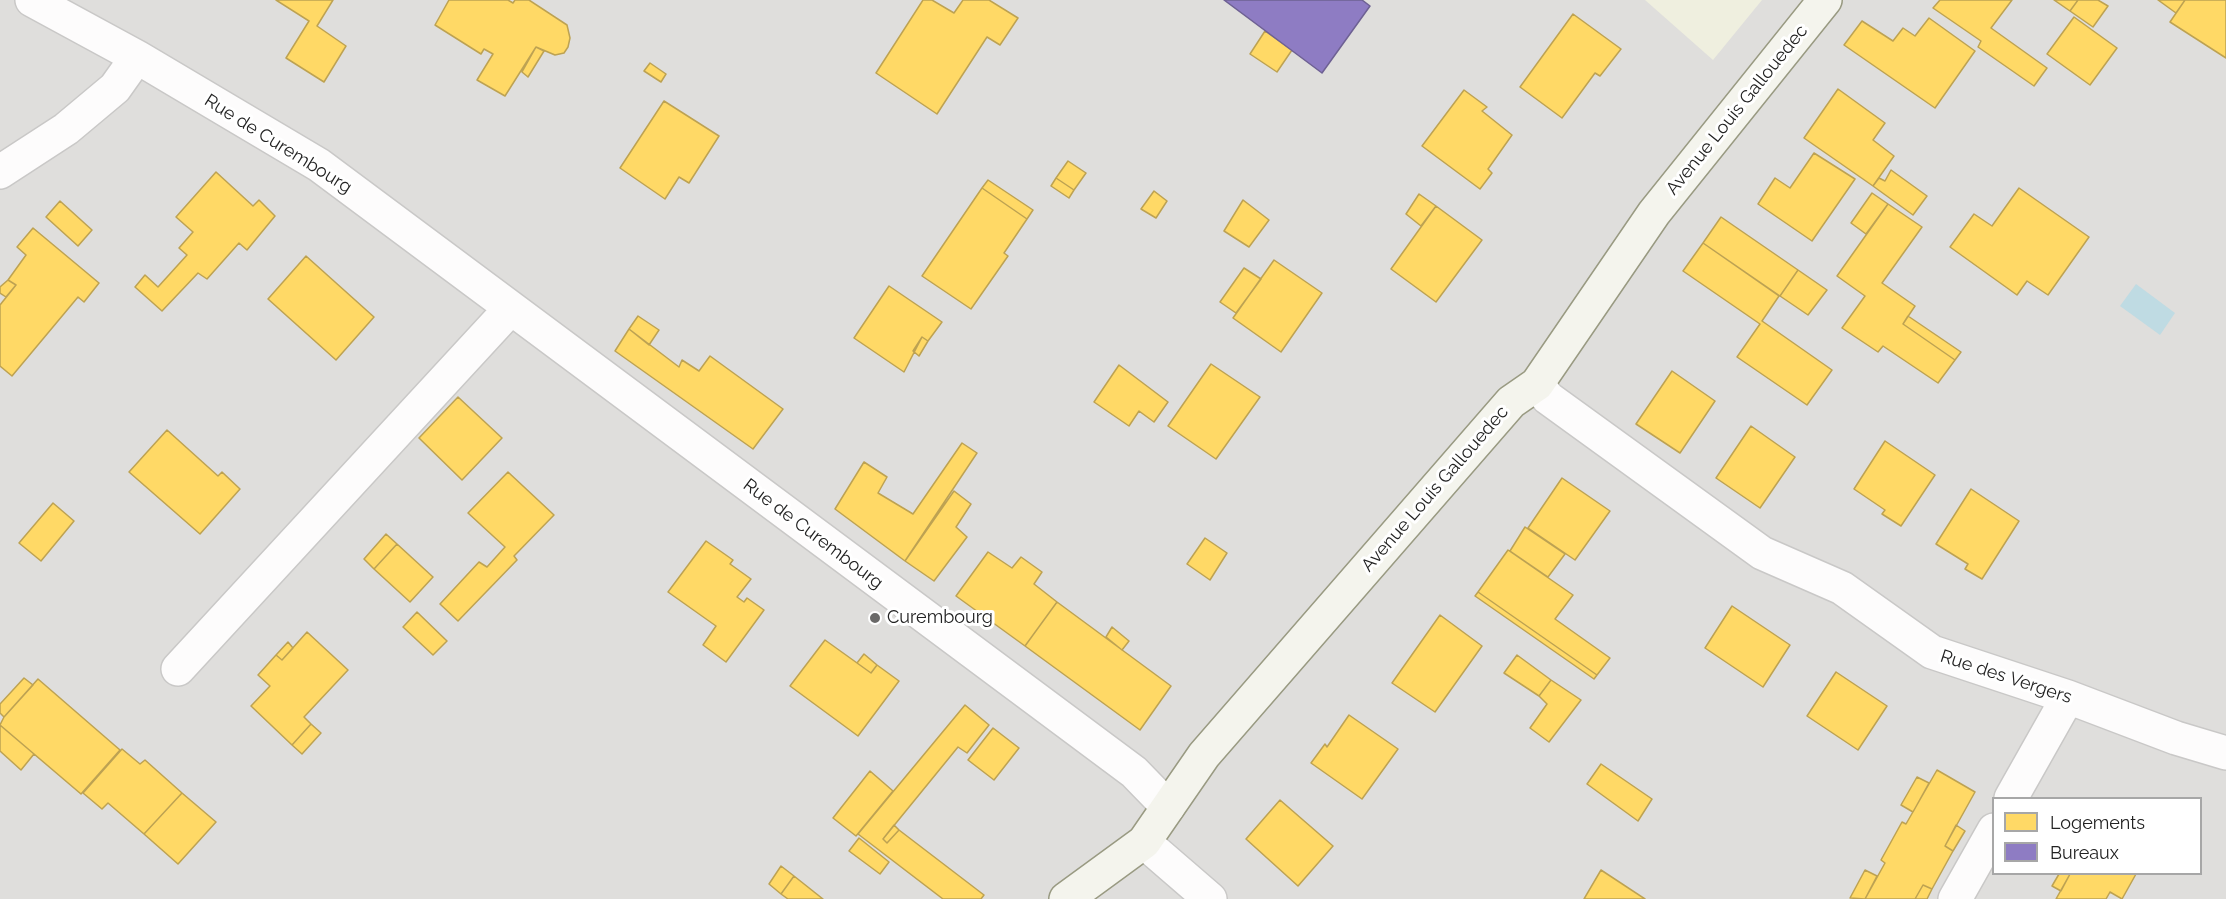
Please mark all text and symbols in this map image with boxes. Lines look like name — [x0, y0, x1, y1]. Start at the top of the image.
street label: Avenue Louis Gallouedec — [1662, 21, 1812, 199]
street label: Rue de Curembourg — [200, 90, 356, 198]
street label: Avenue Louis Gallouedec — [1357, 402, 1513, 576]
street label: Rue de Curembourg — [739, 474, 887, 594]
place label: Curembourg — [887, 607, 993, 629]
marker: Curembourg — [868, 611, 882, 625]
street label: Rue des Vergers — [1938, 646, 2074, 708]
legend — [1992, 797, 2202, 875]
text: Logements — [2050, 812, 2145, 833]
text: Bureaux — [2050, 842, 2119, 863]

